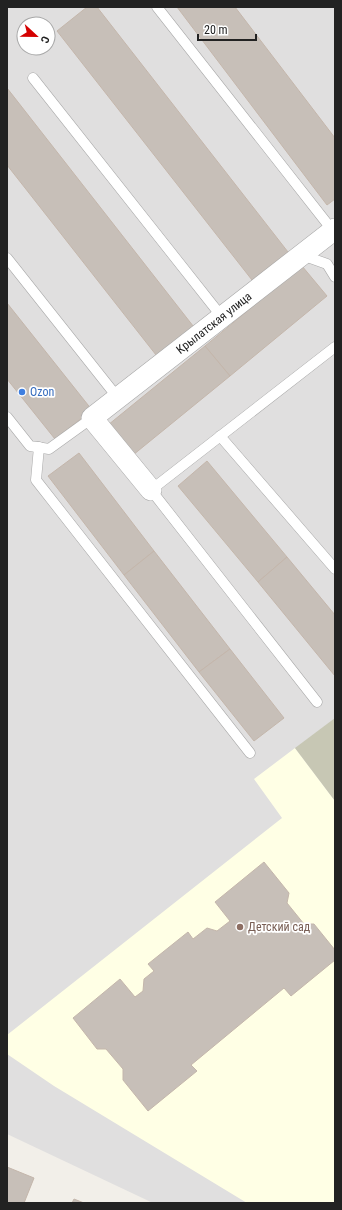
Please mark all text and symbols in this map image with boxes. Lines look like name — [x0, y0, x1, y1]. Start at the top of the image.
north arrow — [16, 16, 56, 56]
scale bar — [198, 16, 256, 42]
text: 20 m — [204, 23, 228, 37]
text: С — [38, 34, 52, 45]
street label: Крылатская улица — [174, 289, 255, 357]
place label: Ozon — [30, 385, 54, 399]
marker: Ozon — [17, 387, 27, 397]
place label: Детский сад — [248, 920, 311, 934]
marker: Детский сад — [235, 922, 245, 932]

